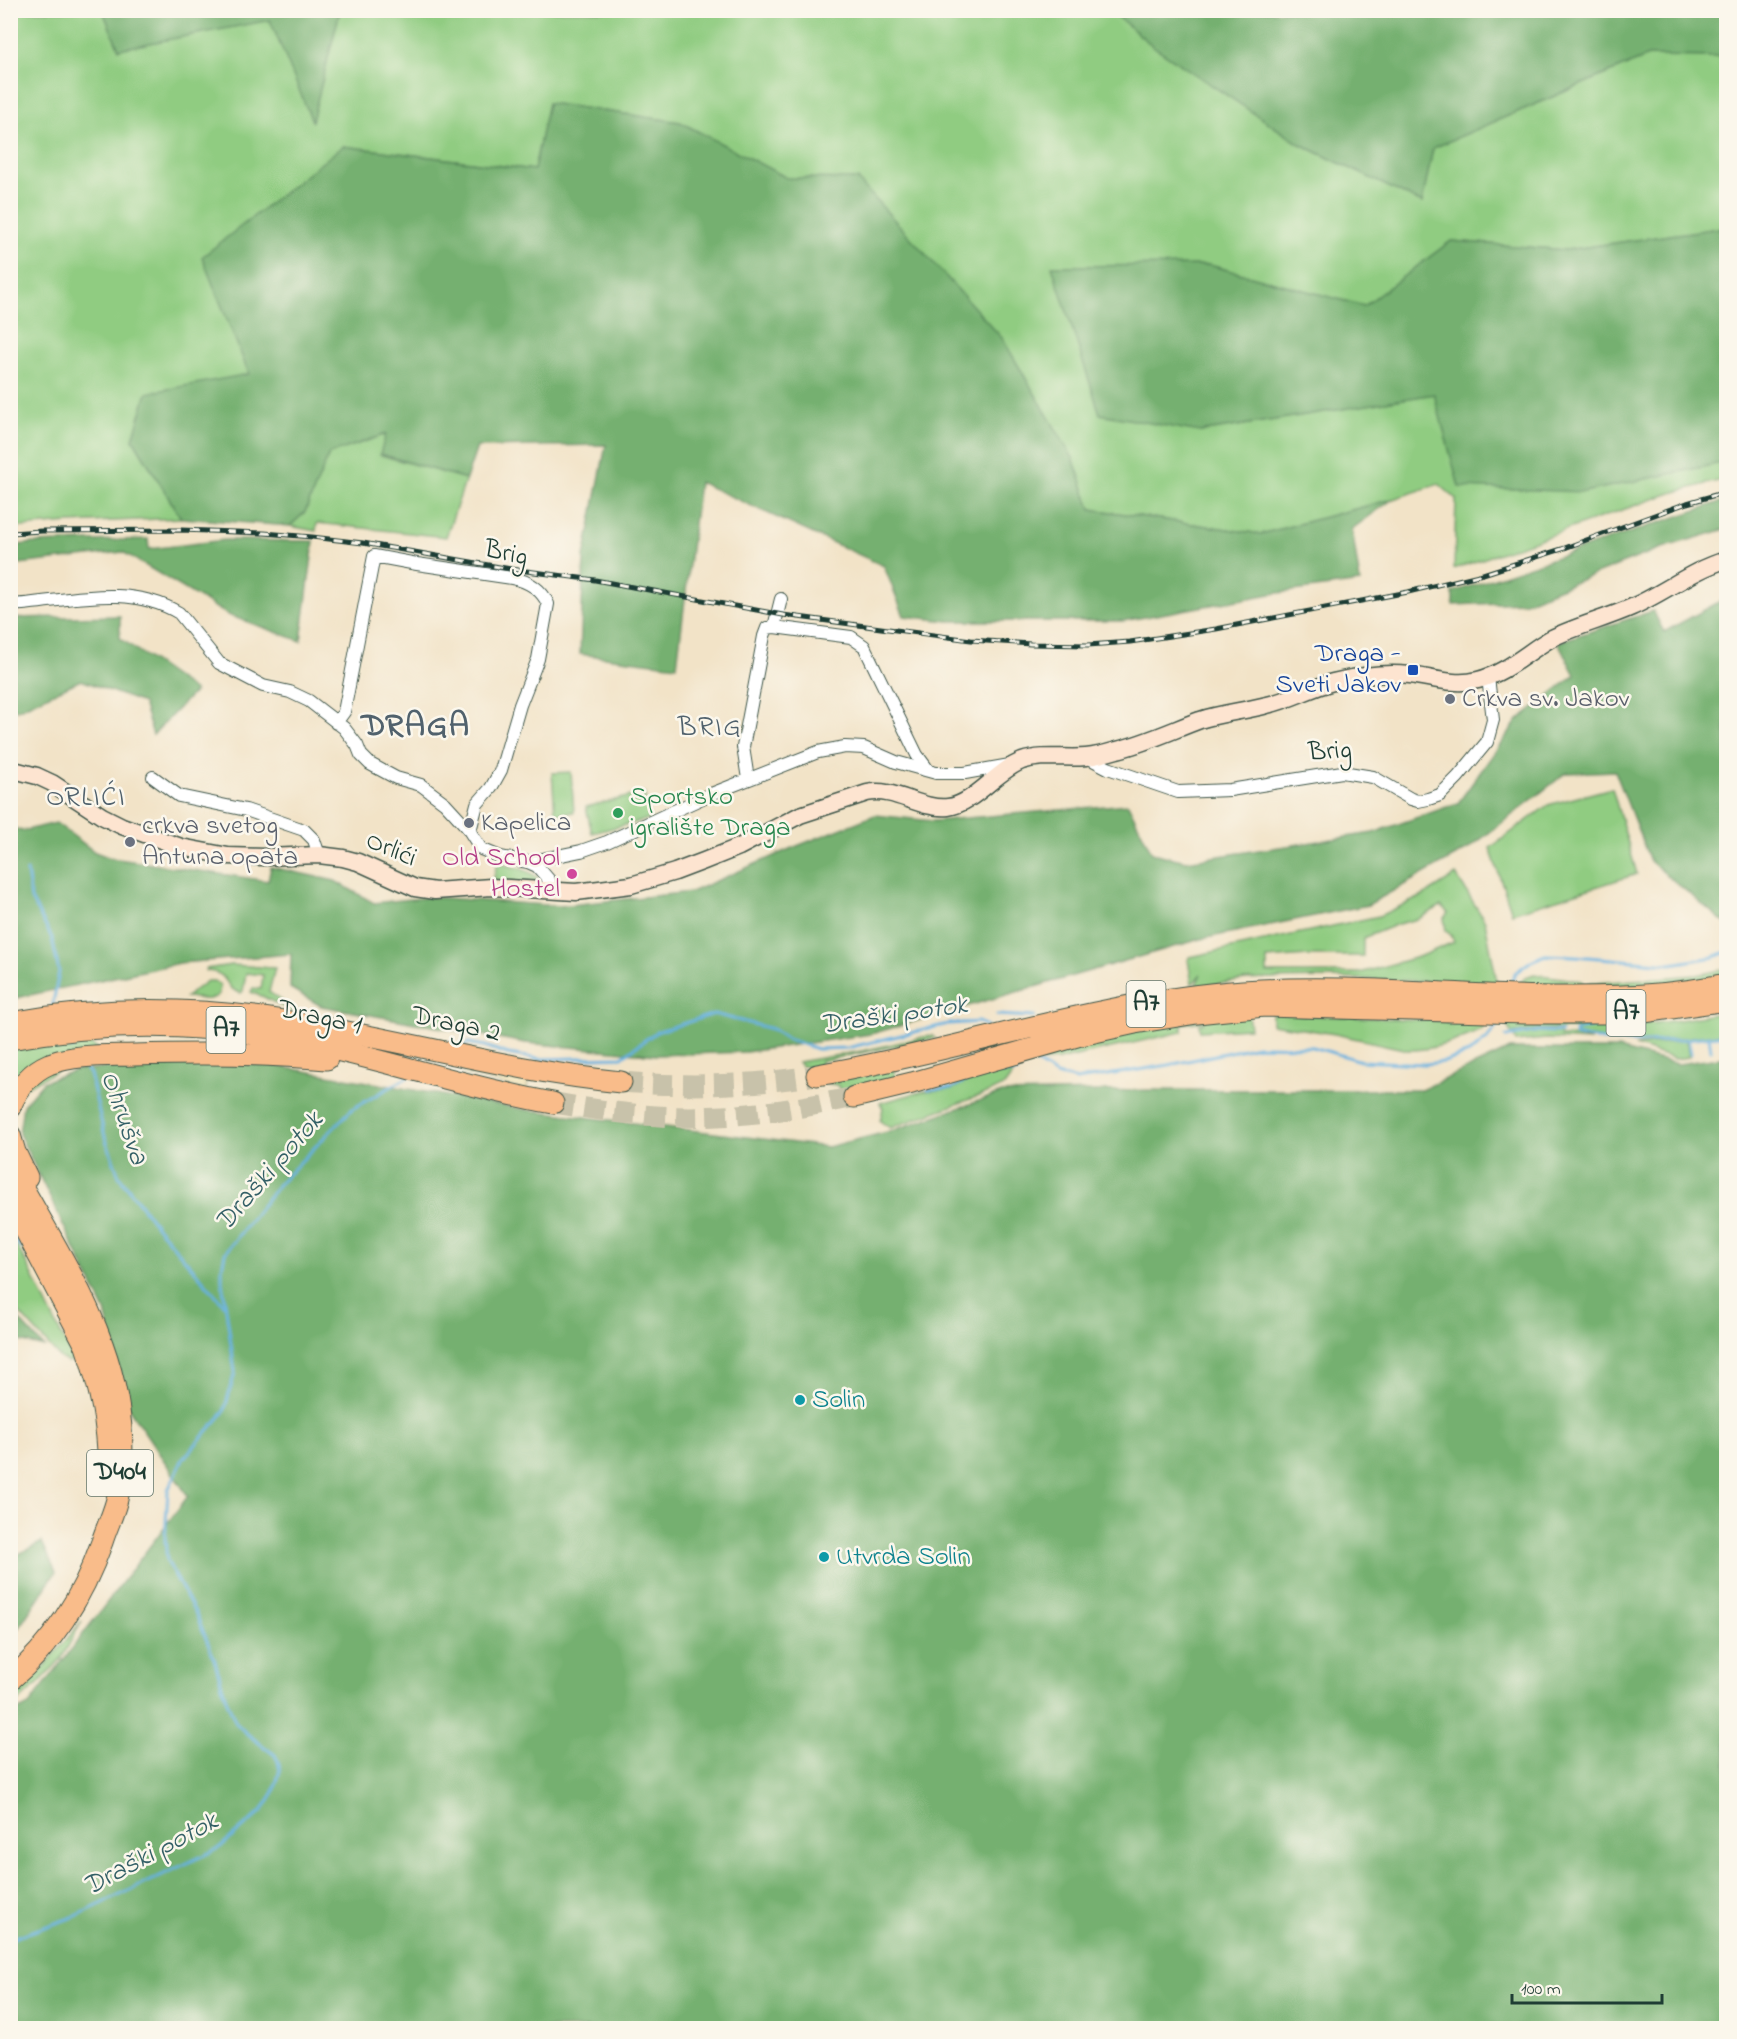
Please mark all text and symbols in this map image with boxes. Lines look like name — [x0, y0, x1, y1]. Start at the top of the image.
street label: Brig — [479, 530, 532, 578]
place label: Draga - Sveti Jakov — [1276, 635, 1402, 705]
marker: Draga - Sveti Jakov — [1406, 663, 1420, 677]
place label: Crkva sv. Jakov — [1462, 680, 1630, 719]
marker: Crkva sv. Jakov — [1443, 692, 1457, 706]
district label: DRAGA — [359, 703, 471, 751]
district label: BRIG — [677, 708, 742, 749]
street label: Brig — [1306, 731, 1353, 773]
district label: ORLIĆI — [46, 778, 126, 819]
place label: Sportsko igralište Draga — [630, 778, 791, 848]
place label: Kapelica — [481, 804, 571, 843]
marker: Sportsko igralište Draga — [611, 806, 625, 820]
place label: crkva svetog Antuna opata — [142, 807, 298, 877]
marker: Kapelica — [462, 816, 476, 830]
street label: Orlići — [359, 822, 423, 878]
marker: crkva svetog Antuna opata — [123, 835, 137, 849]
place label: Old School Hostel — [442, 839, 560, 909]
marker: Old School Hostel — [565, 867, 579, 881]
road number: A7 — [1126, 981, 1166, 1027]
water label: Draški potok — [818, 985, 972, 1047]
street label: Draga 1 — [273, 990, 366, 1046]
road number: A7 — [1606, 990, 1646, 1036]
street label: Draga 2 — [407, 996, 504, 1053]
road number: A7 — [206, 1007, 246, 1053]
water label: Ohrušva — [88, 1066, 158, 1171]
water label: Draški potok — [206, 1101, 335, 1241]
place label: Solin — [812, 1381, 865, 1420]
marker: Solin — [793, 1393, 807, 1407]
road number: D404 — [87, 1450, 153, 1496]
place label: Utvrda Solin — [836, 1538, 971, 1577]
marker: Utvrda Solin — [817, 1550, 831, 1564]
water label: Draški potok — [76, 1801, 228, 1908]
scale bar — [1512, 1967, 1662, 2005]
text: 100 m — [1521, 1977, 1561, 2003]

